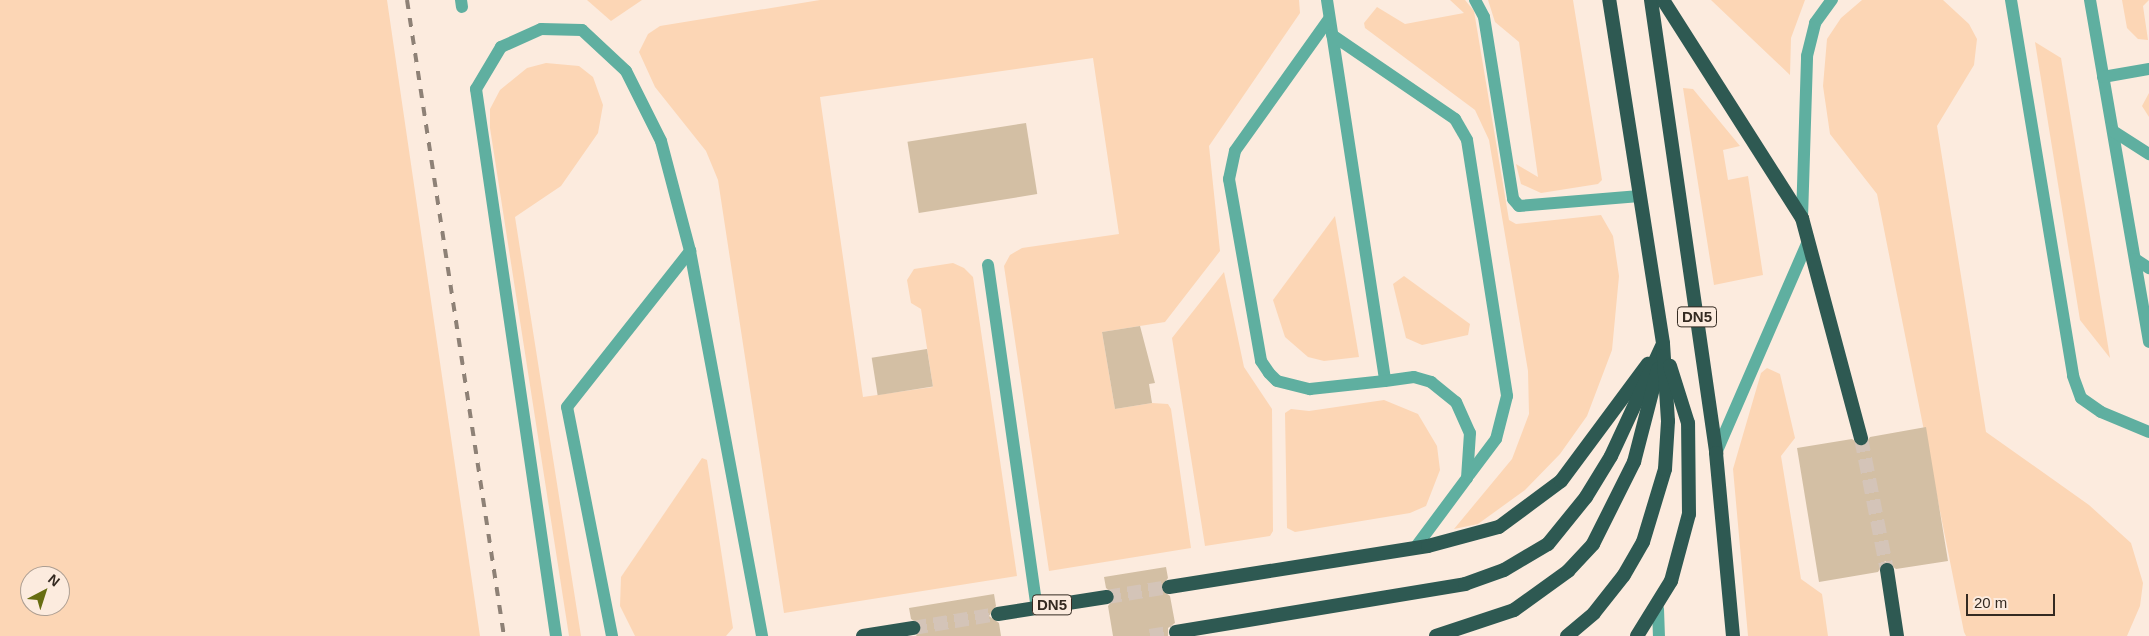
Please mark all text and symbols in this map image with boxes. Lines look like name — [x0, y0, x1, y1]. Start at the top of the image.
road number: DN5 — [1676, 304, 1718, 330]
north arrow — [20, 566, 70, 616]
text: N — [45, 571, 63, 590]
scale bar — [1969, 584, 2058, 616]
road number: DN5 — [1031, 592, 1073, 618]
text: 20 m — [1974, 594, 2007, 611]

